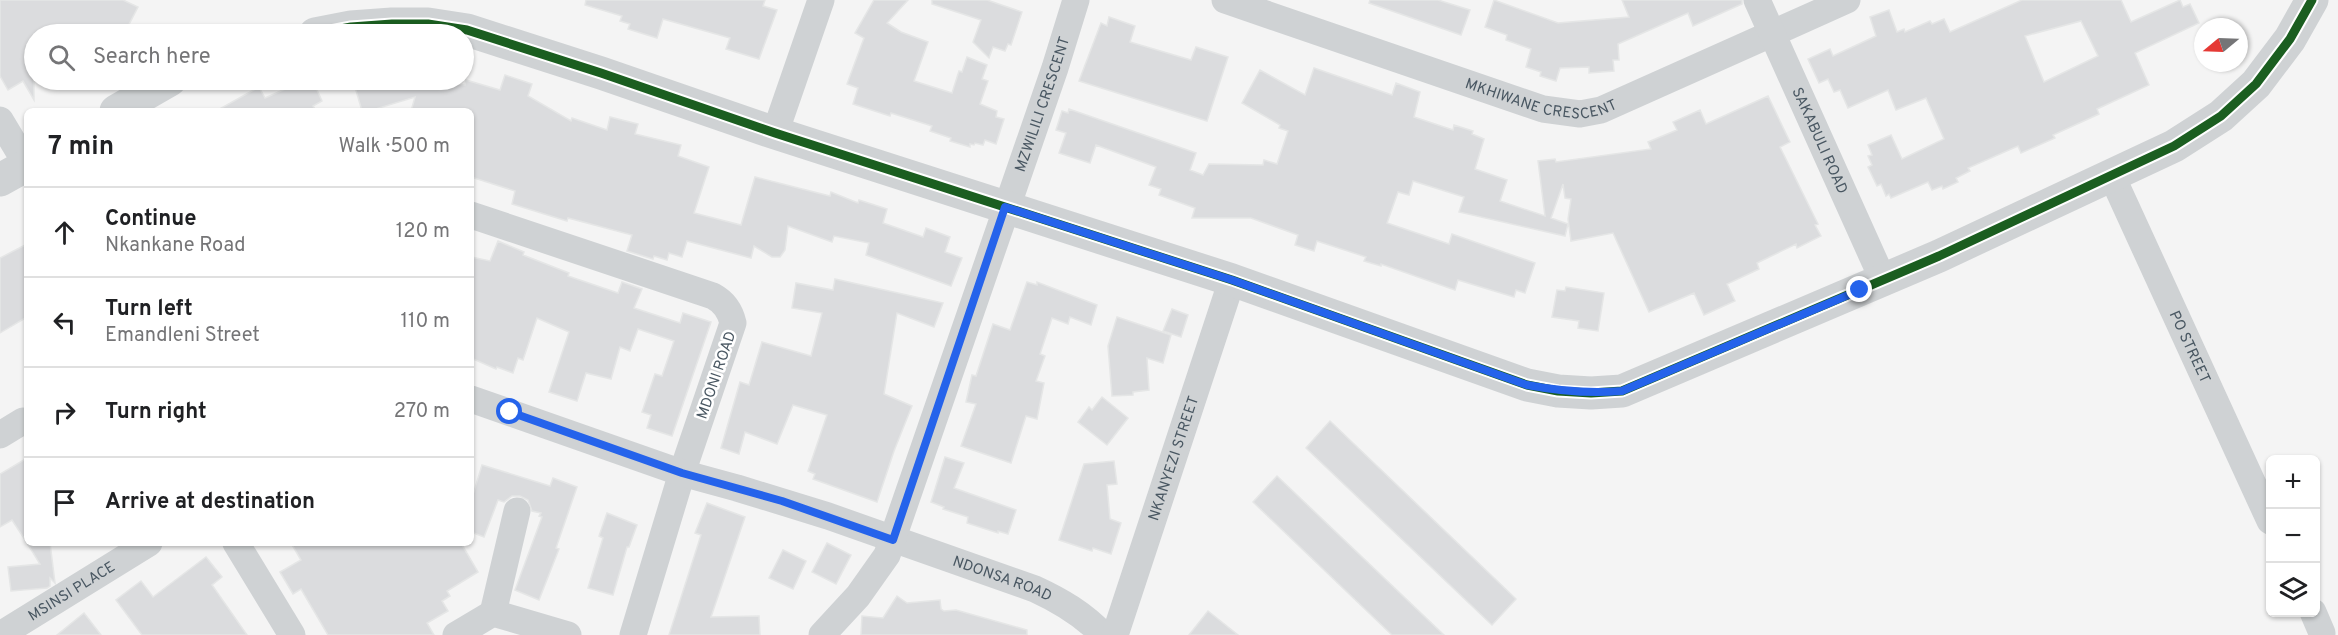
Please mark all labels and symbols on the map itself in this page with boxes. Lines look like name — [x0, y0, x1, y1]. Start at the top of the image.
north arrow — [2194, 18, 2248, 72]
street label: MZWILILI CRESCENT — [1012, 35, 1075, 175]
street label: MKHIWANE CRESCENT — [1462, 75, 1620, 125]
street label: SAKABULI ROAD — [1787, 85, 1851, 197]
route end — [1846, 276, 1872, 302]
street label: PO STREET — [2164, 308, 2214, 387]
street label: MDONI ROAD — [693, 329, 741, 422]
street label: NKANYEZI STREET — [1145, 394, 1204, 524]
route start — [496, 398, 522, 424]
street label: NDONSA ROAD — [950, 553, 1055, 607]
street label: MSINSI PLACE — [25, 558, 119, 626]

